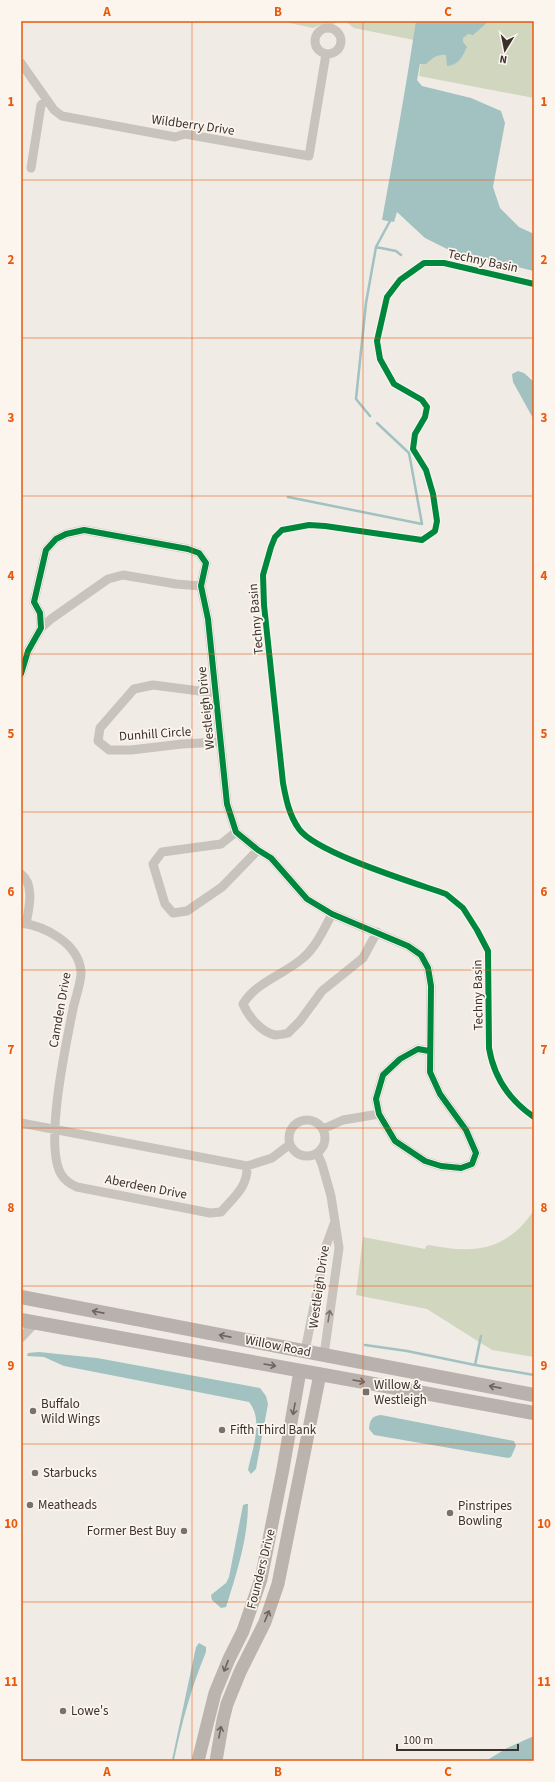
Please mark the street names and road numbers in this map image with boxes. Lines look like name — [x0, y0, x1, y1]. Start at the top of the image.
street label: Wildberry Drive — [150, 110, 236, 140]
street label: Techny Basin — [446, 245, 520, 277]
street label: Techny Basin — [244, 583, 268, 655]
street label: Westleigh Drive — [193, 665, 219, 751]
street label: Dunhill Circle — [118, 722, 192, 746]
street label: Techny Basin — [468, 959, 488, 1031]
street label: Camden Drive — [45, 971, 75, 1049]
street label: Aberdeen Drive — [104, 1170, 188, 1204]
street label: Westleigh Drive — [304, 1244, 334, 1330]
street label: Willow Road — [243, 1331, 313, 1361]
street label: Founders Drive — [242, 1527, 280, 1611]

